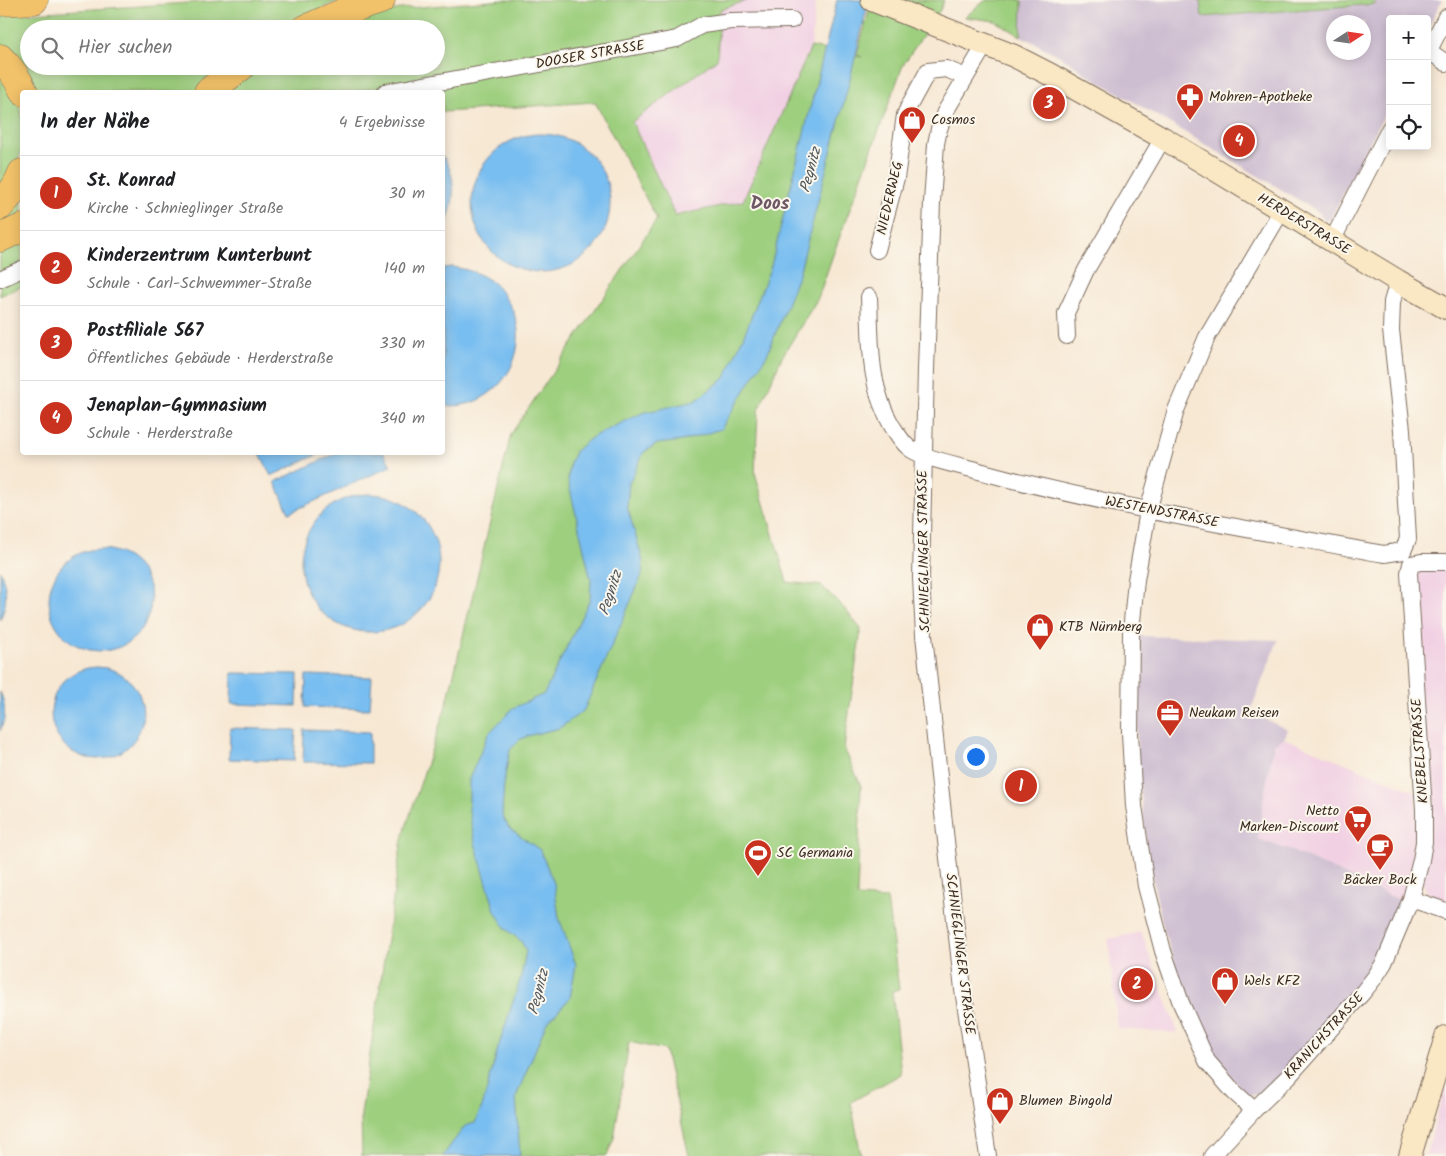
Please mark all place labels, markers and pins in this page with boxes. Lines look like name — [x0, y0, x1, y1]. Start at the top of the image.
pharmacy icon: Mohren-Apotheke — [1175, 82, 1205, 121]
pin: 3 — [1033, 84, 1065, 122]
place label: Mohren-Apotheke — [1209, 86, 1313, 108]
shop icon: Cosmos — [897, 105, 927, 144]
place label: Cosmos — [931, 109, 975, 131]
pin: 4 — [1223, 122, 1255, 160]
shop icon: KTB Nürnberg — [1025, 612, 1055, 651]
place label: KTB Nürnberg — [1059, 616, 1143, 638]
office icon: Neukam Reisen — [1155, 698, 1185, 737]
place label: Neukam Reisen — [1189, 702, 1279, 724]
pin: 1 — [1005, 767, 1037, 805]
place label: Netto Marken-Discount — [1239, 800, 1340, 838]
supermarket icon: Netto Marken-Discount — [1343, 804, 1373, 843]
cafe icon: Bäcker Bock — [1365, 832, 1395, 871]
sports icon: SC Germania — [743, 838, 773, 877]
place label: SC Germania — [777, 842, 853, 864]
place label: Bäcker Bock — [1344, 869, 1417, 891]
pin: 2 — [1121, 965, 1153, 1003]
shop icon: Wels KFZ — [1210, 966, 1240, 1005]
place label: Wels KFZ — [1244, 970, 1301, 992]
shop icon: Blumen Bingold — [985, 1086, 1015, 1125]
place label: Blumen Bingold — [1019, 1090, 1113, 1112]

